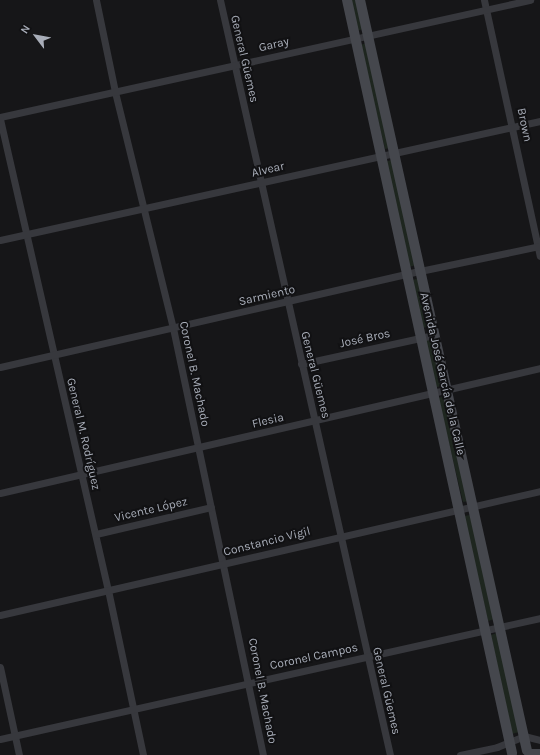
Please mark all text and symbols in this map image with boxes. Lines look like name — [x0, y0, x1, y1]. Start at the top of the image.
street label: General Güemes — [227, 14, 261, 104]
north arrow — [16, 16, 56, 56]
text: N — [18, 23, 33, 36]
street label: Garay — [257, 35, 291, 55]
street label: Brown — [513, 107, 535, 143]
street label: Alvear — [250, 159, 286, 181]
street label: Sarmiento — [237, 283, 297, 309]
street label: Avenida José García de la Calle — [416, 291, 468, 457]
street label: Coronel B. Machado — [176, 320, 212, 428]
street label: José Bros — [338, 327, 392, 351]
street label: General Güemes — [297, 330, 333, 420]
street label: General M. Rodríguez — [63, 377, 103, 491]
street label: Flesia — [251, 410, 285, 432]
street label: Vicente López — [113, 495, 189, 525]
street label: Constancio Vigil — [222, 524, 312, 560]
street label: Coronel B. Machado — [245, 637, 279, 745]
street label: Coronel Campos — [269, 641, 359, 673]
street label: General Güemes — [369, 646, 403, 736]

